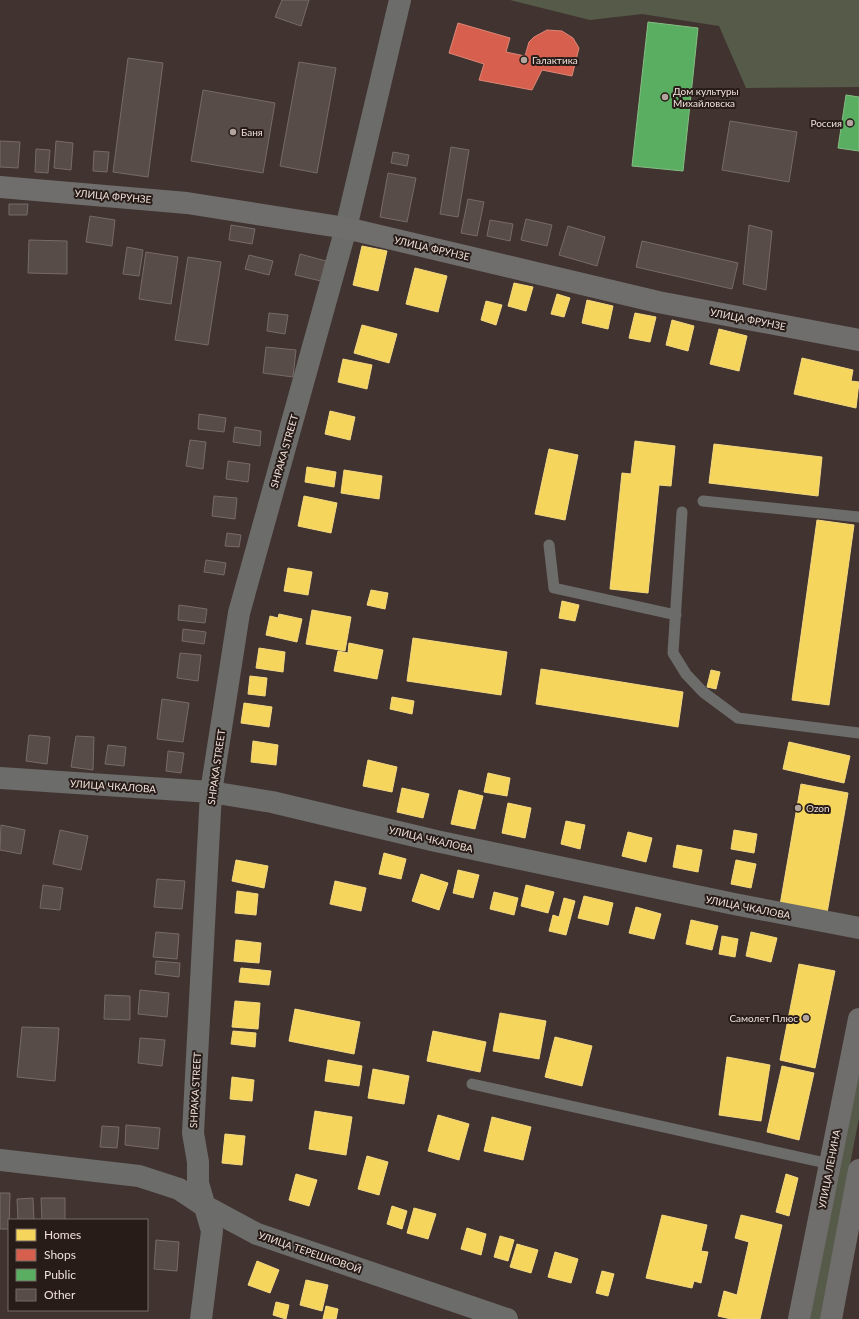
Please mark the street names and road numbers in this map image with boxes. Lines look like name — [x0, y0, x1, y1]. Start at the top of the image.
street label: УЛИЦА ФРУНЗЕ — [74, 187, 152, 205]
street label: УЛИЦА ФРУНЗЕ — [393, 234, 471, 263]
street label: УЛИЦА ФРУНЗЕ — [709, 306, 787, 332]
street label: SHPAKA STREET — [268, 413, 300, 489]
street label: SHPAKA STREET — [205, 728, 227, 805]
street label: УЛИЦА ЧКАЛОВА — [70, 777, 157, 795]
street label: УЛИЦА ЧКАЛОВА — [388, 823, 475, 855]
street label: УЛИЦА ЧКАЛОВА — [705, 893, 792, 921]
street label: SHPAKA STREET — [187, 1052, 203, 1128]
street label: УЛИЦА ЛЕНИНА — [815, 1128, 843, 1210]
street label: УЛИЦА ТЕРЕШКОВОЙ — [257, 1229, 363, 1275]

